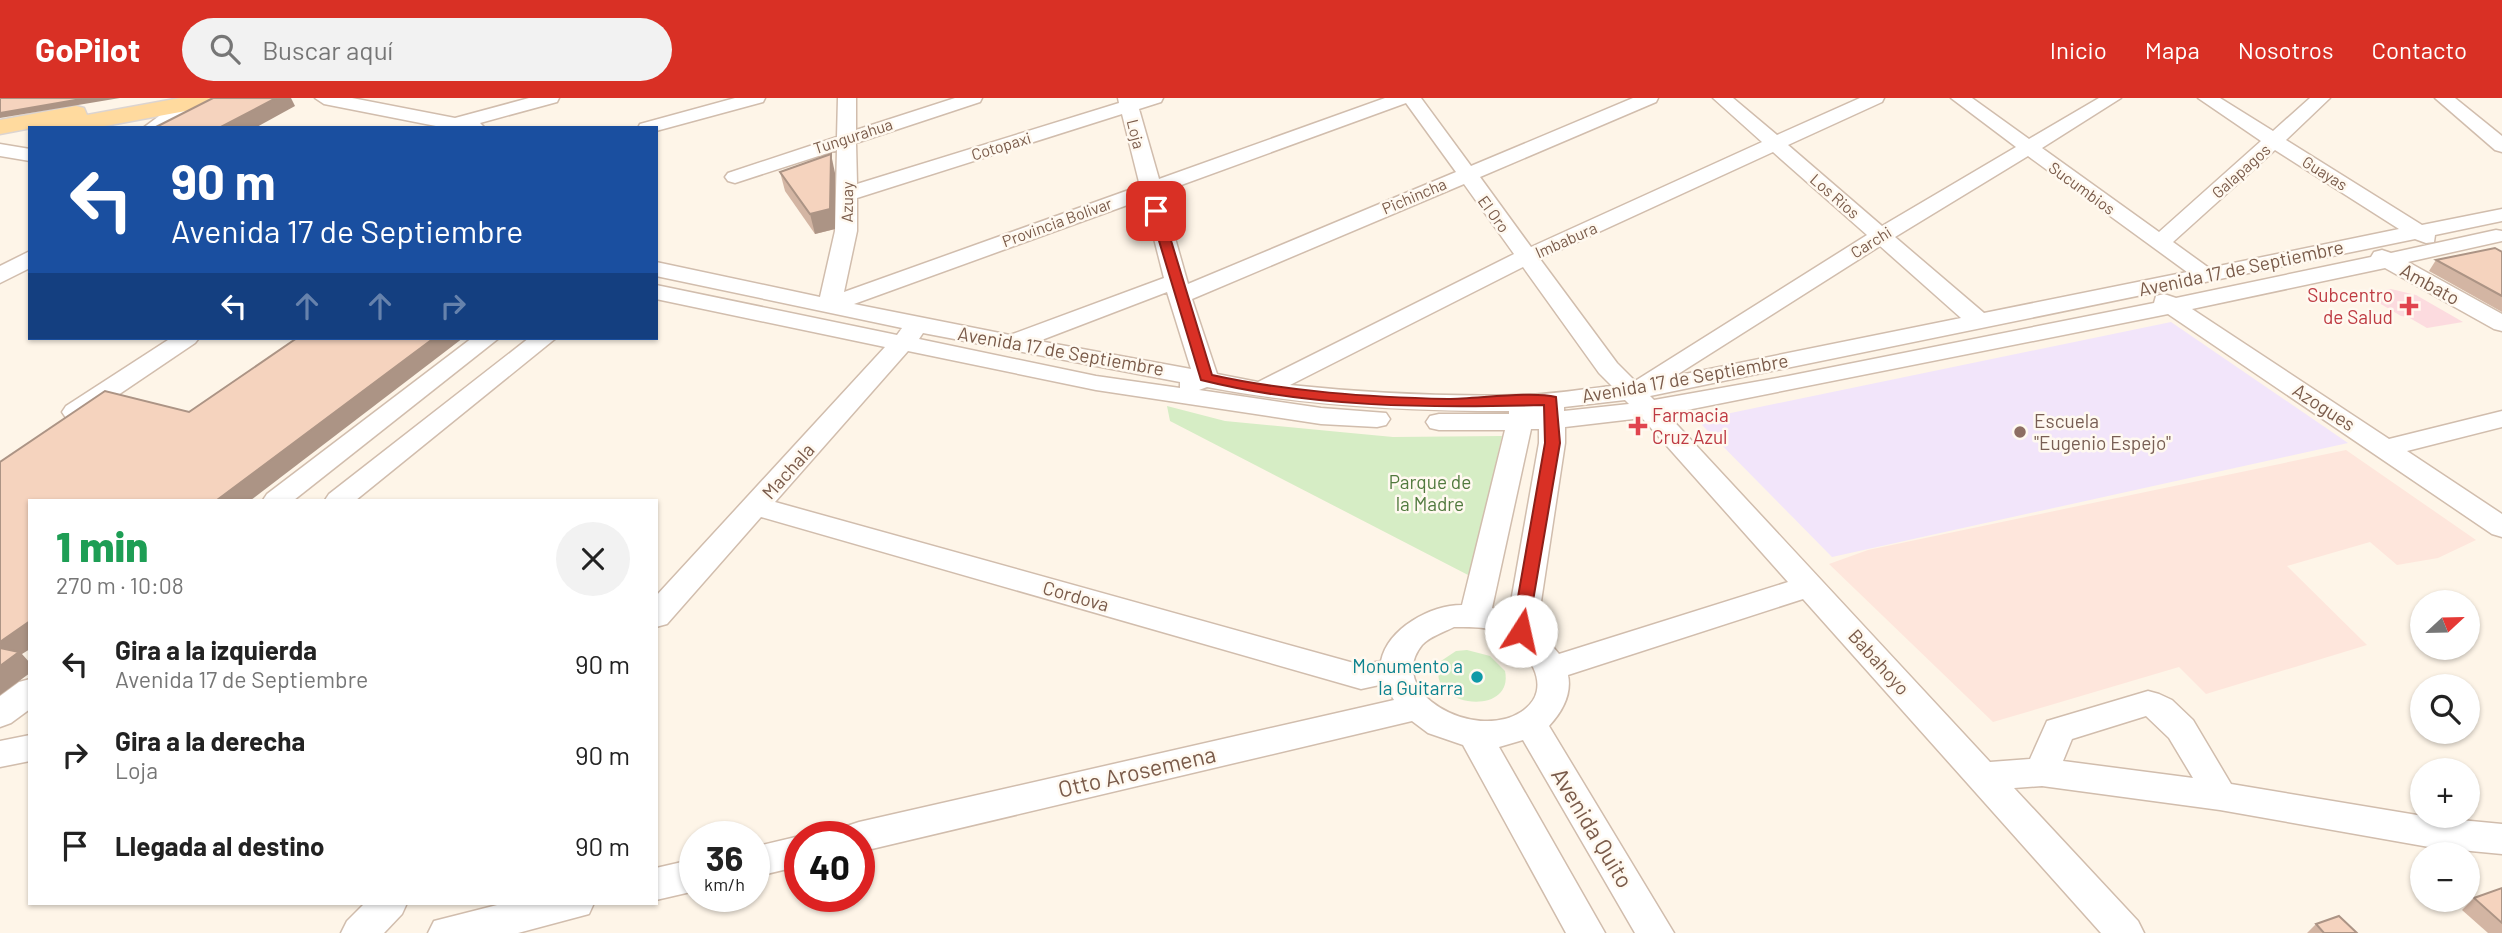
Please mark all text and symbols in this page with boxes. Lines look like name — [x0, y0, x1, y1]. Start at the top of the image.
search box — [182, 18, 672, 81]
text: GoPilot — [35, 29, 140, 69]
icon: search — [206, 30, 244, 68]
text: Buscar aquí — [262, 34, 393, 65]
text: Inicio — [2050, 35, 2107, 64]
text: Mapa — [2145, 35, 2200, 64]
text: Nosotros — [2238, 35, 2334, 64]
text: Contacto — [2372, 35, 2467, 64]
street label: Tungurahua — [811, 114, 895, 157]
street label: Loja — [1124, 117, 1149, 151]
street label: Cotopaxi — [969, 127, 1033, 164]
street label: Galapagos — [2208, 140, 2274, 202]
text: 90 m — [171, 151, 276, 210]
street label: Guayas — [2299, 151, 2351, 194]
icon: left — [56, 154, 147, 245]
street label: Sucumbios — [2045, 157, 2119, 218]
street label: Los Rios — [1807, 169, 1864, 222]
street label: Pichincha — [1379, 173, 1449, 218]
street label: Azuay — [837, 181, 856, 223]
pin — [1126, 181, 1186, 241]
icon: arrive — [1137, 192, 1175, 230]
street label: El Oro — [1475, 192, 1514, 236]
street label: Provincia Bolivar — [999, 193, 1115, 250]
text: Avenida 17 de Septiembre — [171, 211, 523, 249]
street label: Imbabura — [1532, 218, 1600, 262]
street label: Carchi — [1847, 222, 1895, 261]
street label: Avenida 17 de Septiembre — [2136, 235, 2346, 301]
street label: Ambato — [2397, 258, 2464, 309]
place label: Subcentro de Salud — [2307, 283, 2393, 328]
icon: left — [215, 287, 253, 325]
icon: ahead — [288, 287, 326, 325]
icon: ahead — [361, 287, 399, 325]
icon: right — [434, 287, 472, 325]
marker: Subcentro de Salud — [2399, 296, 2419, 316]
street label: Avenida 17 de Septiembre — [956, 321, 1166, 380]
street label: Avenida 17 de Septiembre — [1580, 348, 1790, 407]
street label: Azogues — [2289, 378, 2360, 435]
place label: Farmacia Cruz Azul — [1652, 403, 1729, 448]
place label: Escuela "Eugenio Espejo" — [2034, 409, 2171, 454]
marker: Farmacia Cruz Azul — [1630, 418, 1646, 434]
marker: Escuela "Eugenio Espejo" — [2012, 424, 2028, 440]
street label: Machala — [757, 438, 819, 503]
park label: Parque de la Madre — [1389, 470, 1471, 515]
text: 1 min — [56, 520, 148, 570]
button: close — [556, 522, 630, 596]
text: 270 m · 10:08 — [56, 571, 184, 599]
street label: Cordova — [1040, 575, 1112, 616]
north arrow — [2410, 590, 2480, 660]
map controls — [2410, 590, 2480, 912]
position arrow — [1484, 594, 1558, 668]
street label: Babahoyo — [1844, 624, 1915, 699]
text: Gira a la izquierda — [115, 634, 317, 665]
icon: left — [56, 645, 94, 683]
text: 90 m — [575, 648, 630, 679]
place label: Monumento a la Guitarra — [1352, 654, 1463, 699]
text: Avenida 17 de Septiembre — [115, 665, 368, 693]
marker: Monumento a la Guitarra — [1469, 669, 1485, 685]
button: search — [2410, 674, 2480, 744]
text: Gira a la derecha — [115, 725, 305, 756]
icon: right — [56, 736, 94, 774]
text: 90 m — [575, 739, 630, 770]
street label: Otto Arosemena — [1055, 739, 1218, 803]
text: Loja — [115, 756, 158, 784]
button: + — [2410, 758, 2480, 828]
street label: Avenida Quito — [1546, 762, 1640, 893]
speed limit sign: 40 — [784, 821, 875, 912]
icon: arrive — [56, 827, 94, 865]
text: Llegada al destino — [115, 830, 324, 861]
text: 90 m — [575, 830, 630, 861]
text: 36 — [706, 836, 743, 878]
button: − — [2410, 842, 2480, 912]
text: km/h — [704, 873, 745, 895]

